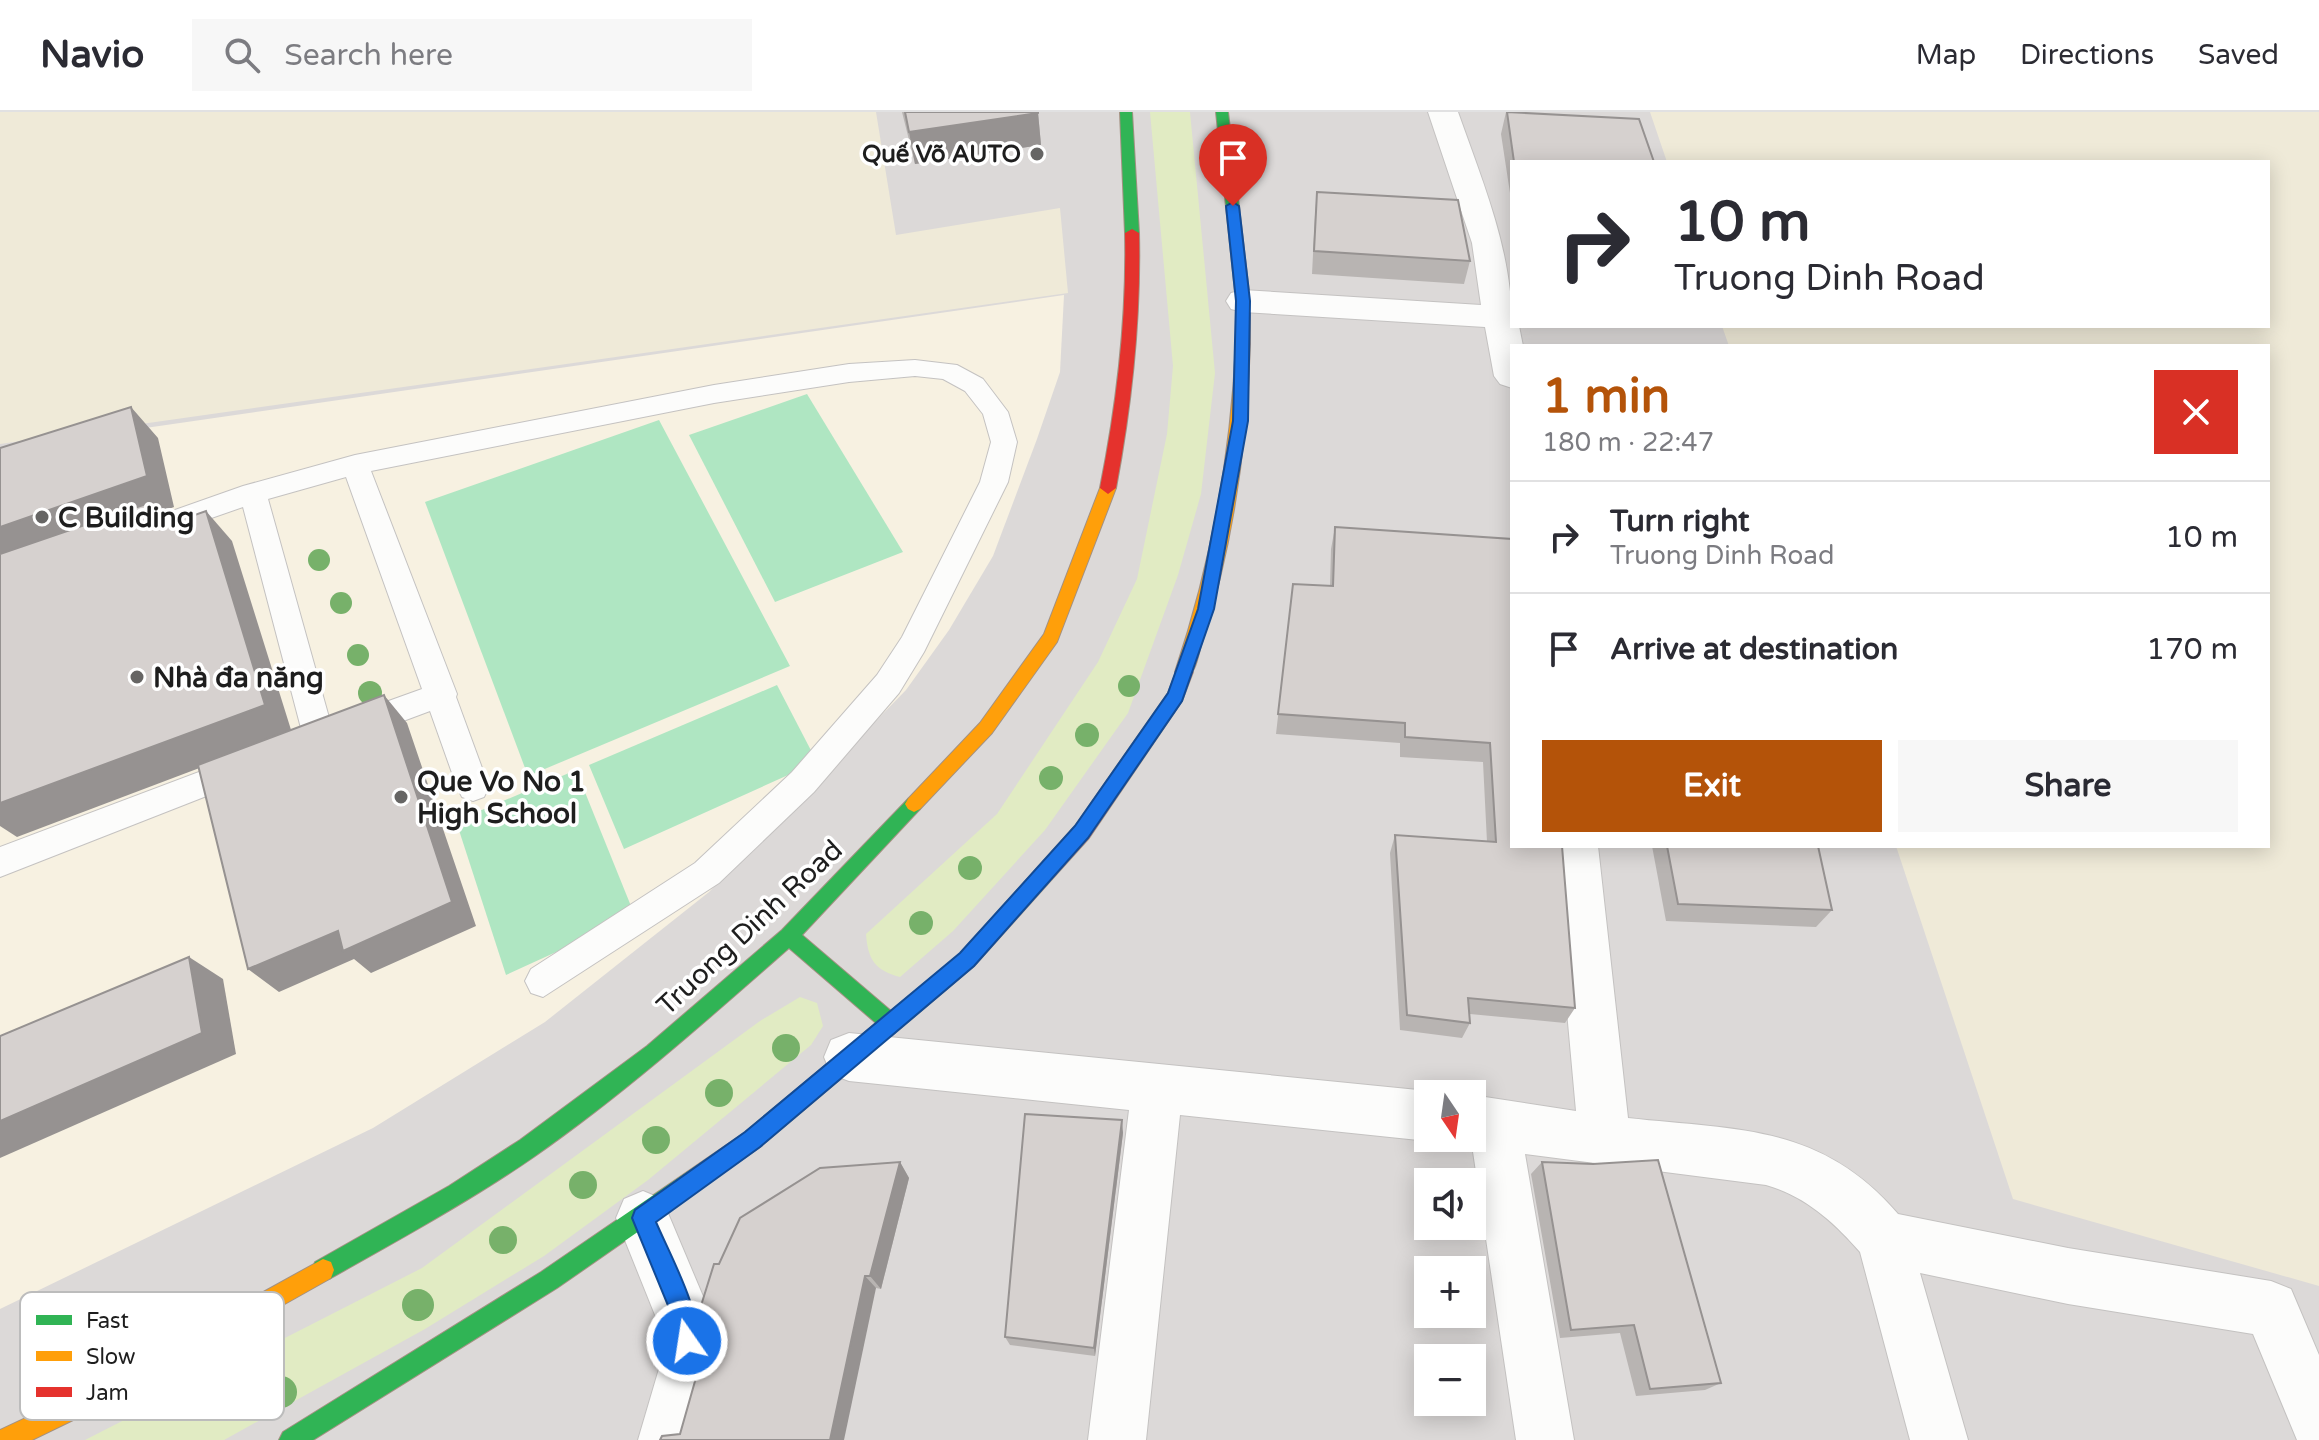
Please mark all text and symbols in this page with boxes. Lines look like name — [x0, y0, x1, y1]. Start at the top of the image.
search box — [192, 19, 752, 91]
text: Navio — [40, 32, 144, 78]
icon: search — [220, 33, 264, 77]
text: Search here — [284, 37, 453, 74]
text: Map — [1916, 38, 1976, 72]
text: Directions — [2020, 38, 2154, 72]
text: Saved — [2198, 38, 2279, 72]
pin — [1199, 124, 1267, 206]
icon: arrive — [1211, 136, 1255, 180]
place label: Quế Võ AUTO — [862, 140, 1021, 169]
marker: Quế Võ AUTO — [1028, 145, 1046, 163]
text: 10 m — [1674, 189, 1810, 256]
icon: right — [1542, 192, 1646, 296]
text: Truong Dinh Road — [1674, 257, 1985, 300]
text: 1 min — [1542, 368, 1670, 426]
button: close — [2154, 370, 2238, 454]
text: 180 m · 22:47 — [1542, 427, 1714, 458]
place label: C Building — [58, 501, 194, 535]
text: Turn right — [1610, 503, 1750, 540]
marker: C Building — [33, 508, 51, 526]
icon: right — [1542, 515, 1586, 559]
text: 10 m — [2165, 519, 2238, 556]
text: Truong Dinh Road — [1610, 540, 1834, 571]
icon: arrive — [1542, 627, 1586, 671]
text: Arrive at destination — [1610, 631, 1898, 668]
text: 170 m — [2146, 631, 2238, 668]
place label: Nhà đa năng — [153, 661, 324, 695]
marker: Nhà đa năng — [128, 668, 146, 686]
button: Exit — [1542, 740, 1882, 832]
button: Share — [1898, 740, 2238, 832]
place label: Que Vo No 1 High School — [417, 765, 586, 831]
marker: Que Vo No 1 High School — [392, 788, 410, 806]
street label: Truong Dinh Road — [650, 833, 850, 1023]
north arrow — [1414, 1080, 1486, 1152]
map controls — [1414, 1080, 1486, 1416]
button: sound — [1414, 1168, 1486, 1240]
button: + — [1414, 1256, 1486, 1328]
legend — [20, 1292, 284, 1420]
position arrow — [645, 1299, 729, 1383]
text: Fast — [86, 1308, 129, 1334]
text: Slow — [86, 1344, 136, 1370]
button: − — [1414, 1344, 1486, 1416]
text: Jam — [86, 1380, 129, 1406]

